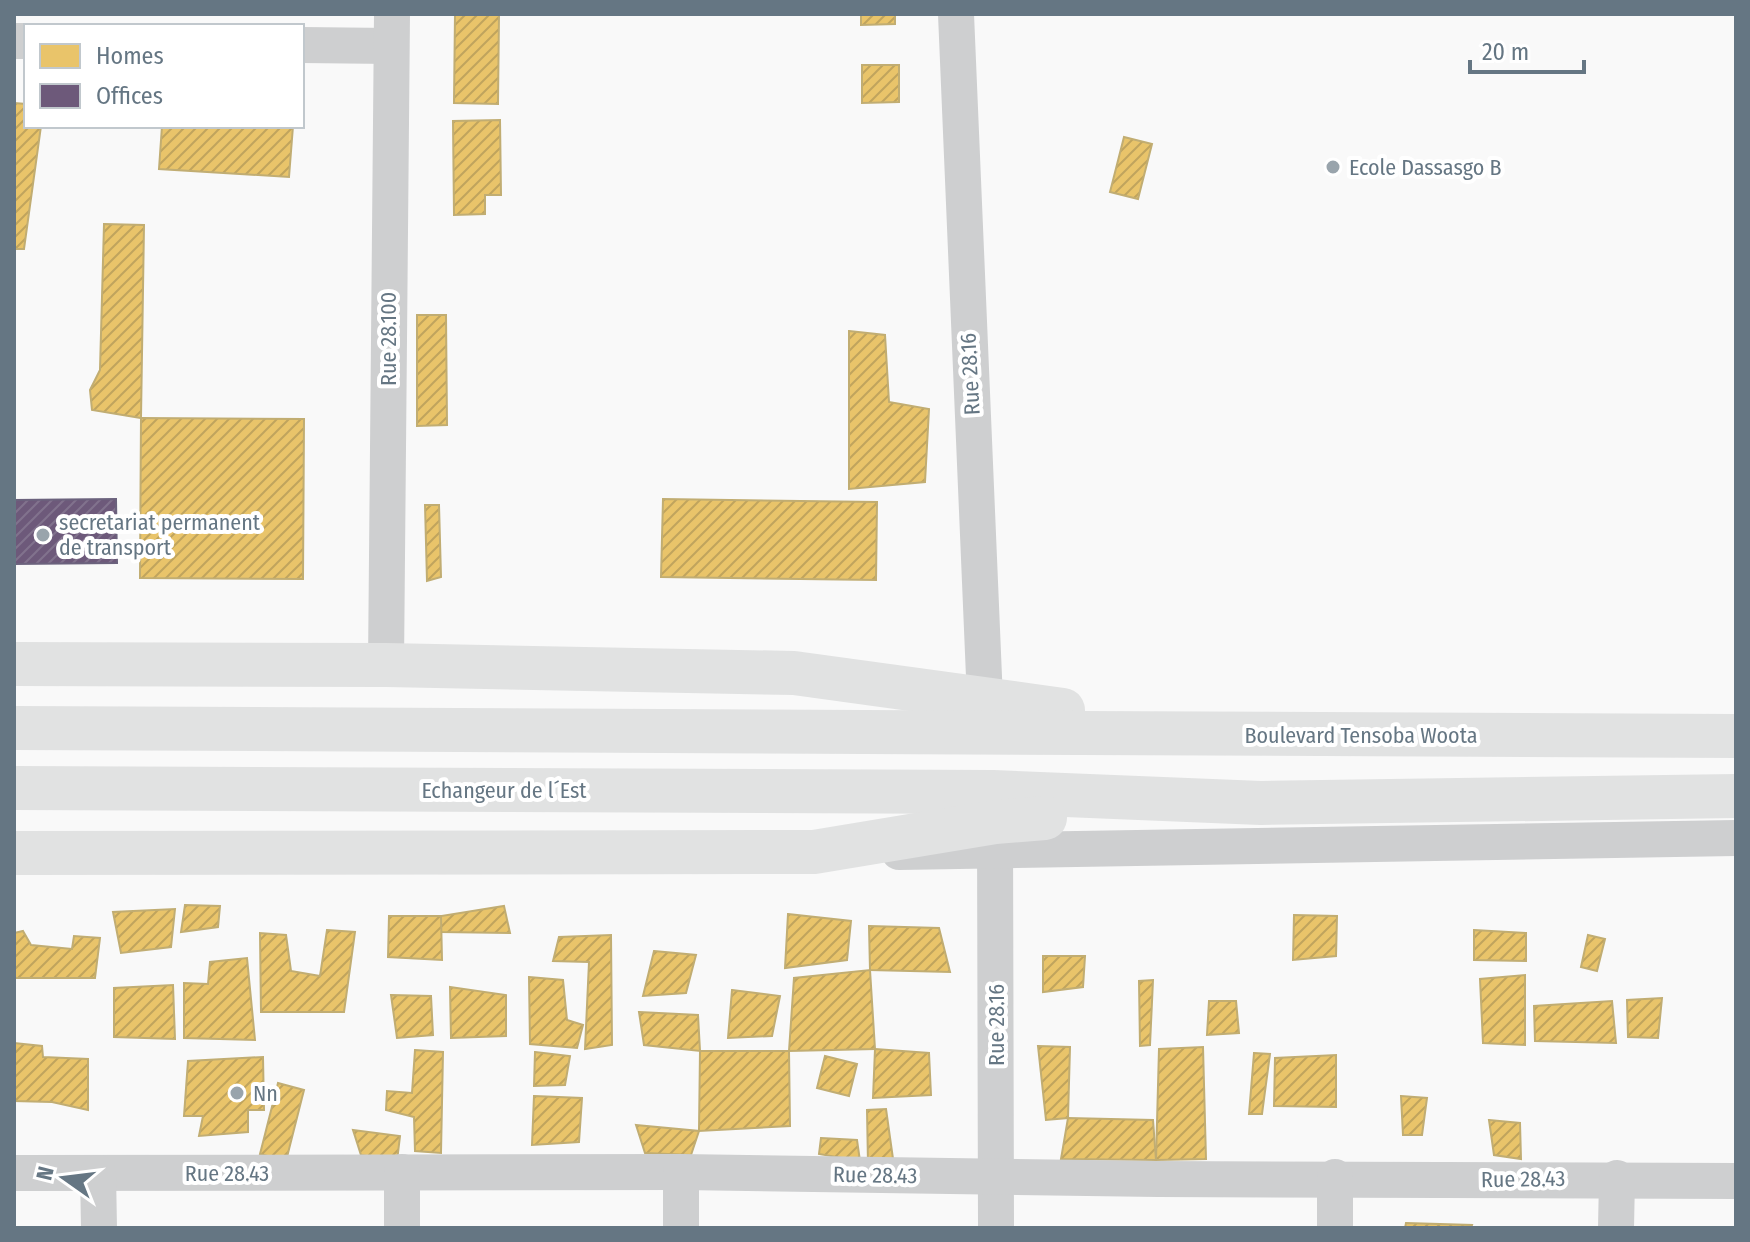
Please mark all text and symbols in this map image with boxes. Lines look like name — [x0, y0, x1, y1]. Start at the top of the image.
legend — [24, 24, 304, 128]
scale bar — [1470, 24, 1584, 74]
text: 20 m — [1482, 38, 1529, 66]
text: Homes — [96, 42, 164, 70]
text: Offices — [96, 82, 163, 110]
place label: Ecole Dassasgo B — [1349, 154, 1502, 181]
marker: Ecole Dassasgo B — [1324, 158, 1342, 176]
street label: Rue 28.100 — [375, 292, 402, 386]
street label: Rue 28.16 — [954, 332, 986, 416]
place label: secretariat permanent de transport — [59, 509, 261, 561]
marker: secretariat permanent de transport — [34, 526, 52, 544]
street label: Boulevard Tensoba Woota — [1245, 722, 1477, 749]
street label: Echangeur de l´Est — [421, 777, 587, 804]
street label: Rue 28.16 — [983, 984, 1010, 1066]
place label: Nn — [253, 1080, 278, 1107]
marker: Nn — [228, 1084, 246, 1102]
north arrow — [24, 1138, 104, 1218]
street label: Rue 28.43 — [185, 1160, 269, 1187]
street label: Rue 28.43 — [833, 1161, 917, 1189]
text: N — [30, 1164, 60, 1183]
street label: Rue 28.43 — [1481, 1165, 1565, 1193]

